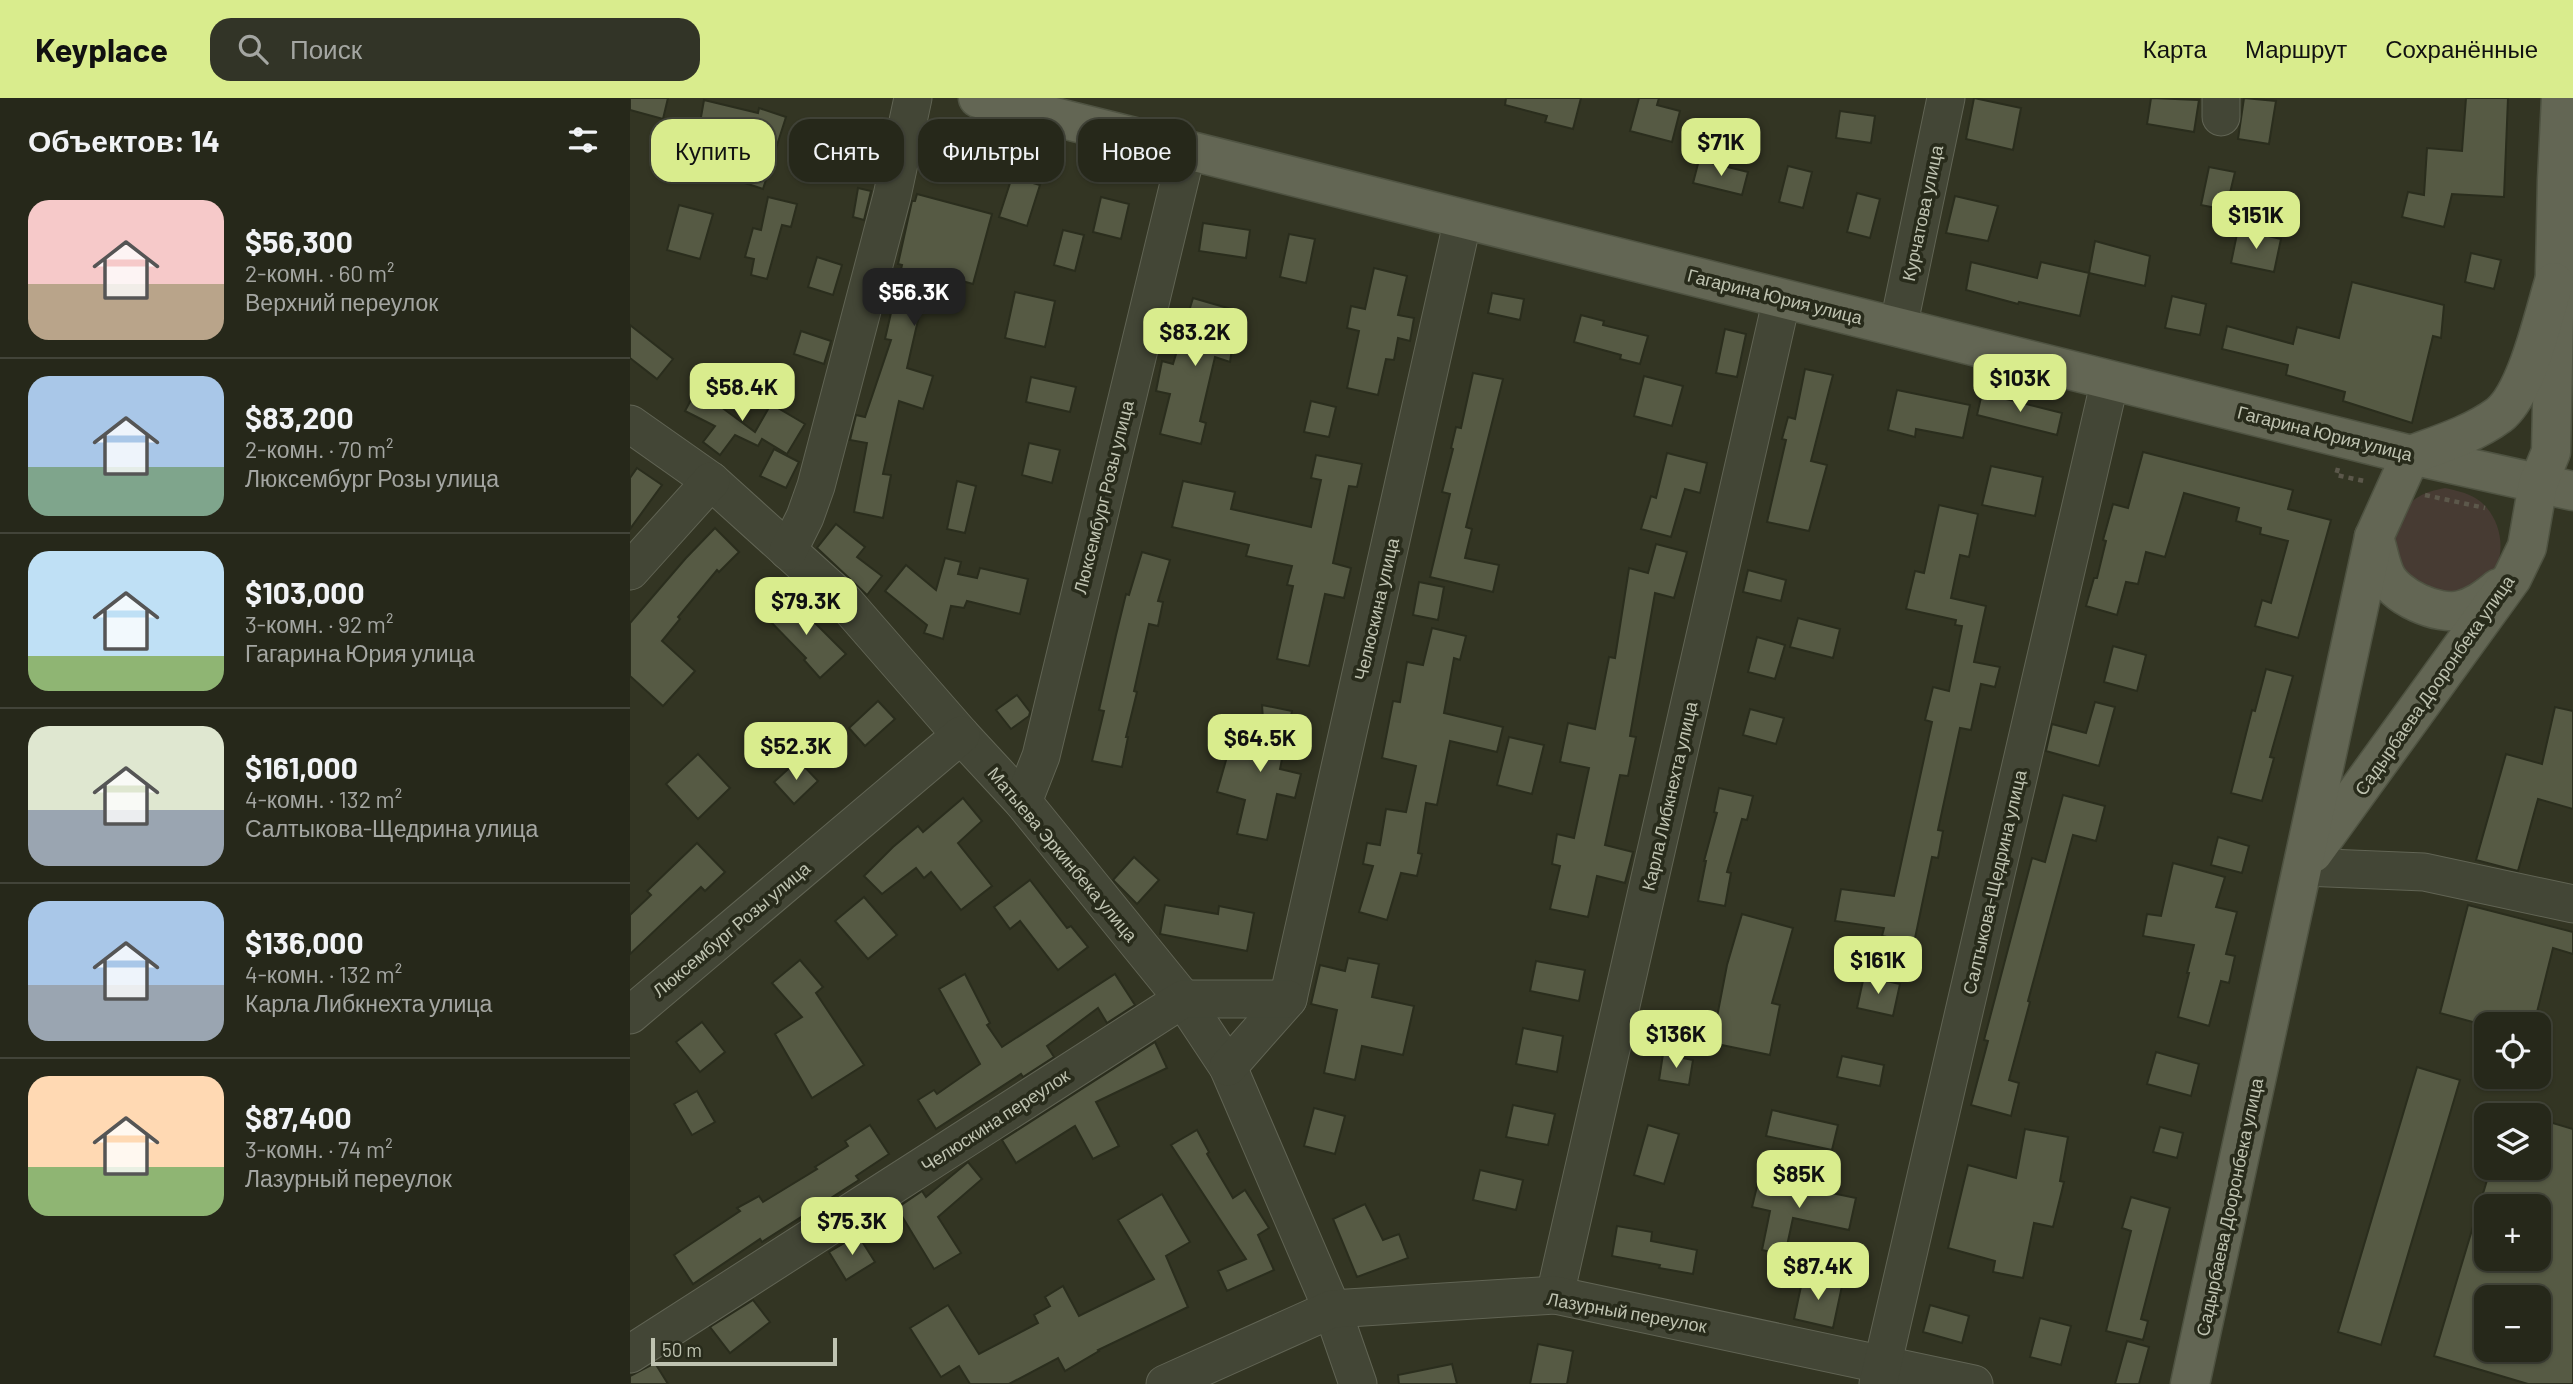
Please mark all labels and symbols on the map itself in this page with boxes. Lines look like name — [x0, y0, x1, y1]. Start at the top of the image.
pin: $71K — [1680, 118, 1762, 178]
street label: Курчатова улица — [1897, 142, 1947, 283]
pin: $151K — [2207, 192, 2305, 251]
street label: Гагарина Юрия улица — [1685, 264, 1866, 329]
pin: $56.3K — [857, 268, 971, 328]
pin: $83.2K — [1138, 308, 1252, 368]
pin: $103K — [1971, 354, 2069, 414]
pin: $58.4K — [685, 364, 799, 423]
street label: Люксембург Розы улица — [1068, 397, 1138, 596]
street label: Гагарина Юрия улица — [2235, 401, 2416, 466]
street label: Челюскина улица — [1349, 535, 1403, 682]
street label: Садырбаева Дооронбека улица — [2349, 570, 2519, 799]
pin: $79.3K — [749, 578, 863, 637]
street label: Карла Либкнехта улица — [1637, 698, 1702, 893]
pin: $64.5K — [1203, 714, 1317, 774]
pin: $52.3K — [739, 722, 853, 782]
street label: Матыева Эркинбека улица — [983, 762, 1143, 947]
street label: Салтыкова-Щедрина улица — [1957, 767, 2031, 996]
street label: Люксембург Розы улица — [648, 856, 815, 1001]
pin: $161K — [1829, 936, 1927, 996]
pin: $136K — [1627, 1010, 1725, 1070]
street label: Челюскина переулок — [917, 1064, 1073, 1176]
street label: Садырбаева Дооронбека улица — [2191, 1075, 2267, 1338]
pin: $85K — [1758, 1150, 1840, 1210]
pin: $75.3K — [795, 1198, 909, 1257]
pin: $87.4K — [1761, 1242, 1875, 1302]
street label: Лазурный переулок — [1545, 1287, 1709, 1337]
scale bar — [651, 1335, 836, 1367]

